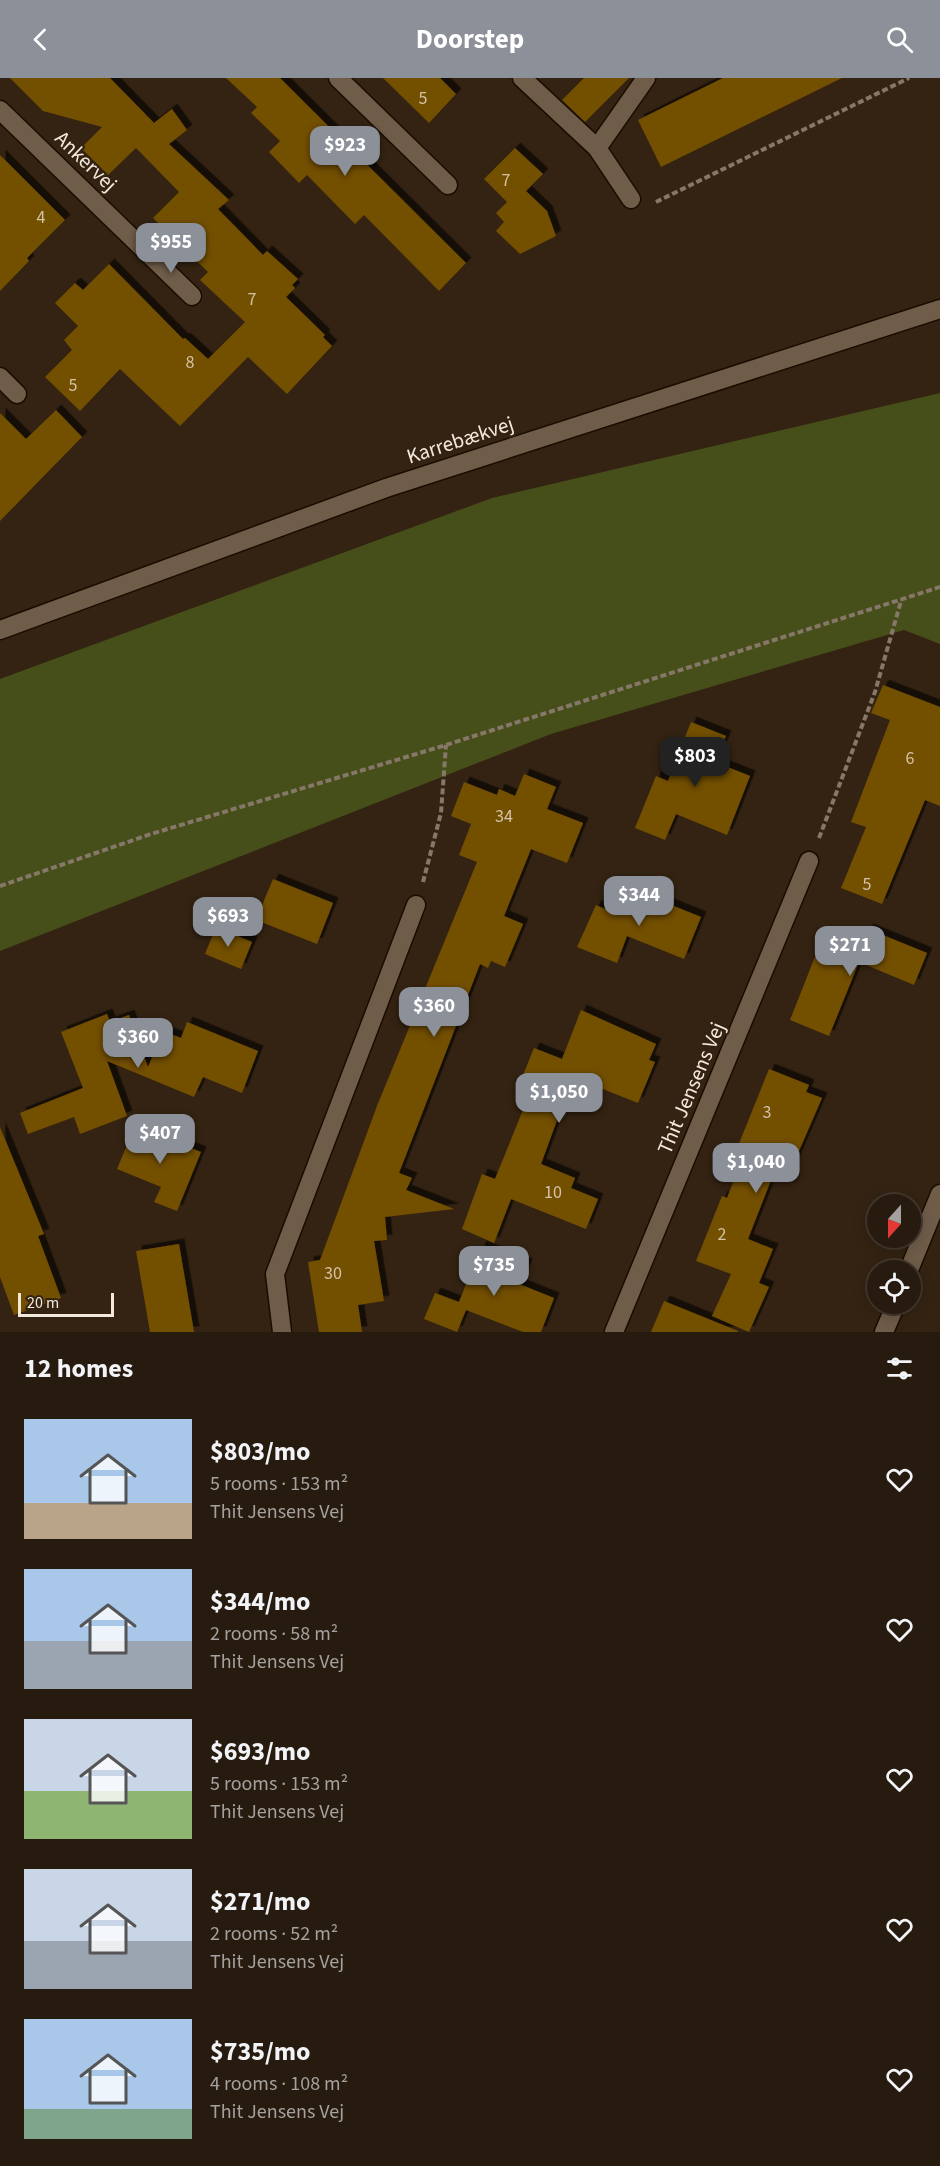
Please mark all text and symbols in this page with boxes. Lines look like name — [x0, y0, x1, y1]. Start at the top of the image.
text: Doorstep — [416, 20, 524, 59]
icon: back — [24, 23, 57, 56]
icon: search — [883, 23, 916, 56]
house number: 5 — [419, 86, 428, 111]
street label: Ankervej — [48, 124, 124, 198]
pin: $923 — [309, 126, 381, 177]
text: $923 — [324, 131, 366, 159]
house number: 7 — [502, 168, 511, 193]
house number: 4 — [37, 205, 46, 230]
pin: $955 — [135, 223, 207, 274]
text: $955 — [150, 228, 192, 256]
house number: 7 — [248, 287, 257, 312]
house number: 8 — [186, 350, 195, 375]
house number: 5 — [69, 373, 78, 398]
street label: Karrebækvej — [403, 409, 517, 471]
pin: $803 — [659, 737, 731, 788]
text: $803 — [674, 742, 716, 770]
house number: 6 — [906, 746, 915, 771]
house number: 34 — [495, 804, 513, 829]
house number: 5 — [863, 872, 872, 897]
pin: $344 — [603, 876, 675, 927]
text: $344 — [618, 881, 660, 909]
pin: $693 — [192, 897, 264, 948]
text: $693 — [207, 902, 249, 930]
pin: $271 — [814, 926, 886, 977]
text: $271 — [829, 931, 871, 959]
pin: $360 — [398, 987, 470, 1038]
text: $360 — [413, 992, 455, 1020]
street label: Thit Jensens Vej — [650, 1017, 732, 1159]
pin: $360 — [102, 1018, 174, 1069]
text: $360 — [117, 1023, 159, 1051]
pin: $1,050 — [510, 1073, 608, 1124]
text: $1,050 — [530, 1078, 588, 1106]
house number: 3 — [763, 1100, 772, 1125]
pin: $407 — [124, 1114, 196, 1165]
text: $407 — [139, 1119, 181, 1147]
pin: $1,040 — [707, 1143, 805, 1194]
text: $1,040 — [727, 1148, 785, 1176]
house number: 10 — [544, 1180, 562, 1205]
north arrow — [867, 1194, 921, 1248]
map controls — [867, 1194, 921, 1314]
house number: 2 — [718, 1222, 727, 1247]
pin: $735 — [458, 1246, 530, 1297]
text: $735 — [473, 1251, 515, 1279]
button: locate — [867, 1260, 921, 1314]
house number: 30 — [324, 1261, 342, 1286]
scale bar — [18, 1290, 114, 1318]
text: 20 m — [27, 1292, 59, 1314]
text: 12 homes — [24, 1350, 133, 1387]
icon: filters — [883, 1352, 916, 1385]
text: $803/mo — [210, 1433, 310, 1470]
icon: home — [72, 1443, 144, 1515]
icon: heart — [883, 1463, 916, 1496]
text: 5 rooms · 153 m² — [210, 1470, 348, 1498]
text: Thit Jensens Vej — [210, 1498, 344, 1526]
text: $344/mo — [210, 1583, 310, 1620]
icon: home — [72, 1593, 144, 1665]
icon: heart — [883, 1613, 916, 1646]
text: 2 rooms · 58 m² — [210, 1620, 338, 1648]
text: Thit Jensens Vej — [210, 1648, 344, 1676]
text: $693/mo — [210, 1733, 310, 1770]
icon: home — [72, 1743, 144, 1815]
icon: heart — [883, 1763, 916, 1796]
text: 5 rooms · 153 m² — [210, 1770, 348, 1798]
text: Thit Jensens Vej — [210, 1798, 344, 1826]
text: $271/mo — [210, 1883, 310, 1920]
icon: home — [72, 1893, 144, 1965]
icon: heart — [883, 1913, 916, 1946]
text: 2 rooms · 52 m² — [210, 1920, 338, 1948]
text: Thit Jensens Vej — [210, 1948, 344, 1976]
text: $735/mo — [210, 2033, 310, 2070]
icon: home — [72, 2043, 144, 2115]
icon: heart — [883, 2063, 916, 2096]
text: 4 rooms · 108 m² — [210, 2070, 348, 2098]
text: Thit Jensens Vej — [210, 2098, 344, 2126]

